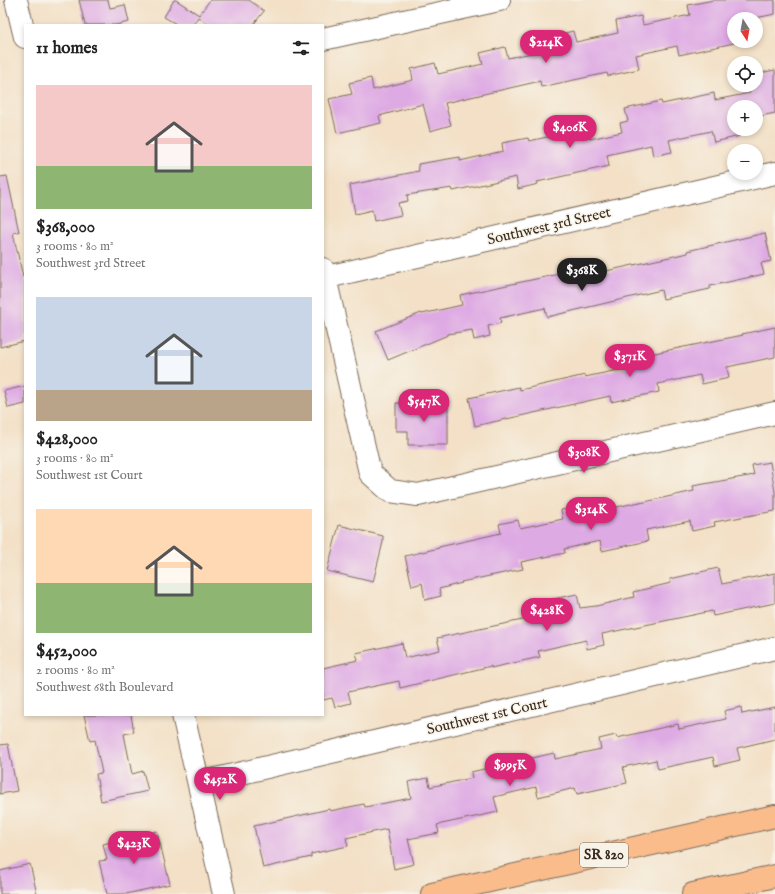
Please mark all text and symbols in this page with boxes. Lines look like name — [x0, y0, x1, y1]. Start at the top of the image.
north arrow — [727, 12, 763, 48]
map controls — [727, 12, 763, 180]
pin: $214K — [518, 30, 574, 64]
text: $214K — [529, 34, 563, 51]
icon: filters — [290, 37, 312, 59]
text: 11 homes — [36, 38, 97, 59]
button: locate — [727, 56, 763, 92]
button: + — [727, 100, 763, 136]
icon: home — [138, 111, 210, 183]
pin: $406K — [542, 115, 598, 149]
text: $406K — [553, 119, 587, 136]
button: − — [727, 144, 763, 180]
street label: Southwest 3rd Street — [485, 203, 613, 249]
text: $368,000 — [36, 217, 95, 238]
text: 3 rooms · 80 m² — [36, 238, 114, 255]
text: Southwest 3rd Street — [36, 255, 146, 272]
pin: $368K — [554, 258, 610, 292]
text: $368K — [566, 262, 598, 279]
icon: home — [138, 323, 210, 395]
pin: $371K — [602, 344, 658, 378]
text: $371K — [614, 348, 646, 365]
pin: $547K — [396, 389, 452, 423]
text: $547K — [407, 393, 441, 410]
text: $428,000 — [36, 429, 98, 450]
pin: $308K — [556, 440, 612, 474]
text: $308K — [568, 444, 600, 461]
text: 3 rooms · 80 m² — [36, 450, 114, 467]
text: Southwest 1st Court — [36, 467, 143, 484]
pin: $314K — [563, 497, 619, 531]
text: $314K — [575, 501, 607, 518]
icon: home — [138, 535, 210, 607]
pin: $428K — [519, 598, 575, 632]
text: $428K — [530, 602, 564, 619]
text: $452,000 — [36, 641, 97, 662]
text: 2 rooms · 80 m² — [36, 662, 115, 679]
text: Southwest 68th Boulevard — [36, 679, 173, 696]
street label: Southwest 1st Court — [425, 693, 549, 739]
pin: $995K — [482, 753, 538, 787]
text: $995K — [494, 757, 526, 774]
pin: $452K — [192, 767, 248, 801]
text: $452K — [203, 771, 237, 788]
pin: $423K — [106, 831, 162, 865]
text: $423K — [117, 835, 151, 852]
road number: SR 820 — [580, 843, 628, 867]

